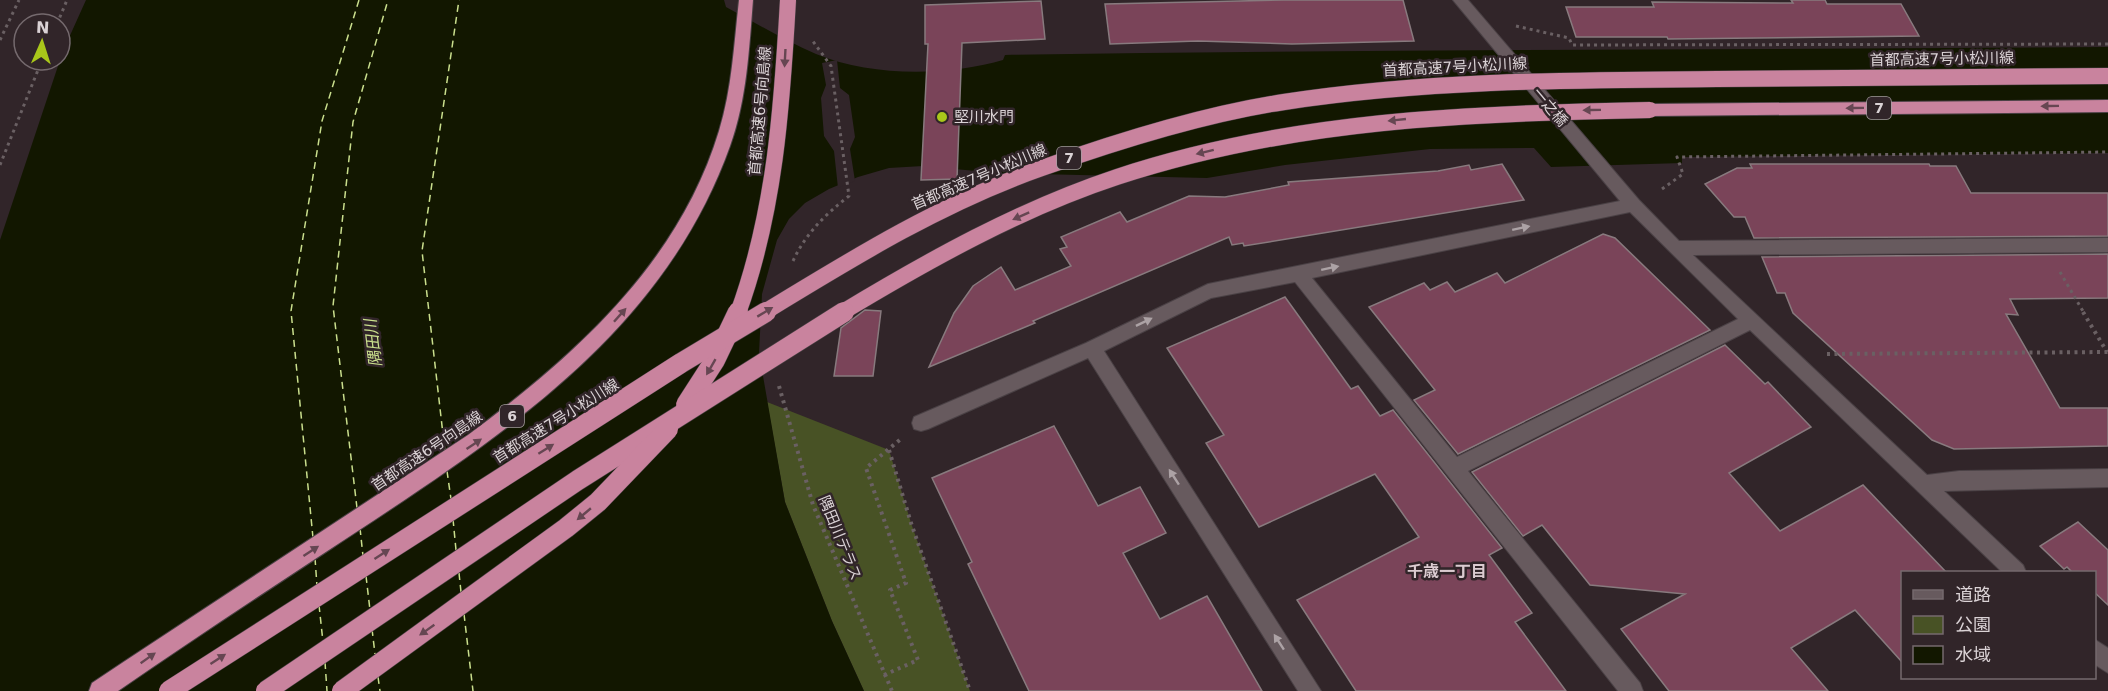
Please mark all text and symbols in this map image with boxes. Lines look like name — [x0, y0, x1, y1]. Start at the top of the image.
north arrow — [12, 12, 72, 72]
text: N — [36, 18, 50, 37]
street label: 首都高速6号向島線 — [745, 46, 775, 176]
one-way arrow — [781, 49, 790, 68]
street label: 首都高速7号小松川線 — [1870, 49, 2014, 69]
street label: 首都高速7号小松川線 — [1382, 54, 1528, 80]
street label: 一之橋 — [1529, 84, 1571, 130]
road number: 7 — [1867, 97, 1891, 119]
one-way arrow — [2040, 101, 2059, 111]
one-way arrow — [1845, 103, 1864, 113]
one-way arrow — [1582, 106, 1601, 115]
place label: 堅川水門 — [954, 108, 1014, 126]
marker: 堅川水門 — [935, 110, 949, 124]
one-way arrow — [1388, 115, 1407, 125]
street label: 首都高速7号小松川線 — [909, 140, 1049, 214]
road number: 7 — [1057, 147, 1081, 169]
one-way arrow — [1196, 148, 1214, 158]
one-way arrow — [1012, 211, 1030, 221]
one-way arrow — [1511, 223, 1530, 232]
one-way arrow — [1320, 263, 1339, 272]
one-way arrow — [757, 306, 773, 317]
one-way arrow — [613, 308, 626, 323]
water label: 隅田川 — [360, 316, 385, 368]
one-way arrow — [1136, 317, 1153, 327]
one-way arrow — [705, 359, 716, 375]
street label: 首都高速7号小松川線 — [490, 375, 622, 467]
road number: 6 — [500, 405, 524, 427]
street label: 首都高速6号向島線 — [368, 407, 486, 495]
one-way arrow — [465, 438, 482, 449]
one-way arrow — [538, 443, 554, 454]
one-way arrow — [1169, 469, 1180, 485]
street label: 隅田川テラス — [815, 493, 865, 583]
one-way arrow — [577, 507, 592, 520]
one-way arrow — [303, 546, 319, 557]
one-way arrow — [374, 549, 390, 560]
district label: 千歳一丁目 — [1407, 562, 1487, 581]
legend — [1901, 571, 2096, 679]
text: 道路 — [1955, 584, 1991, 605]
text: 公園 — [1955, 614, 1991, 635]
one-way arrow — [420, 624, 436, 636]
one-way arrow — [1273, 634, 1284, 650]
text: 水域 — [1955, 644, 1991, 665]
one-way arrow — [139, 652, 155, 664]
one-way arrow — [210, 654, 226, 665]

